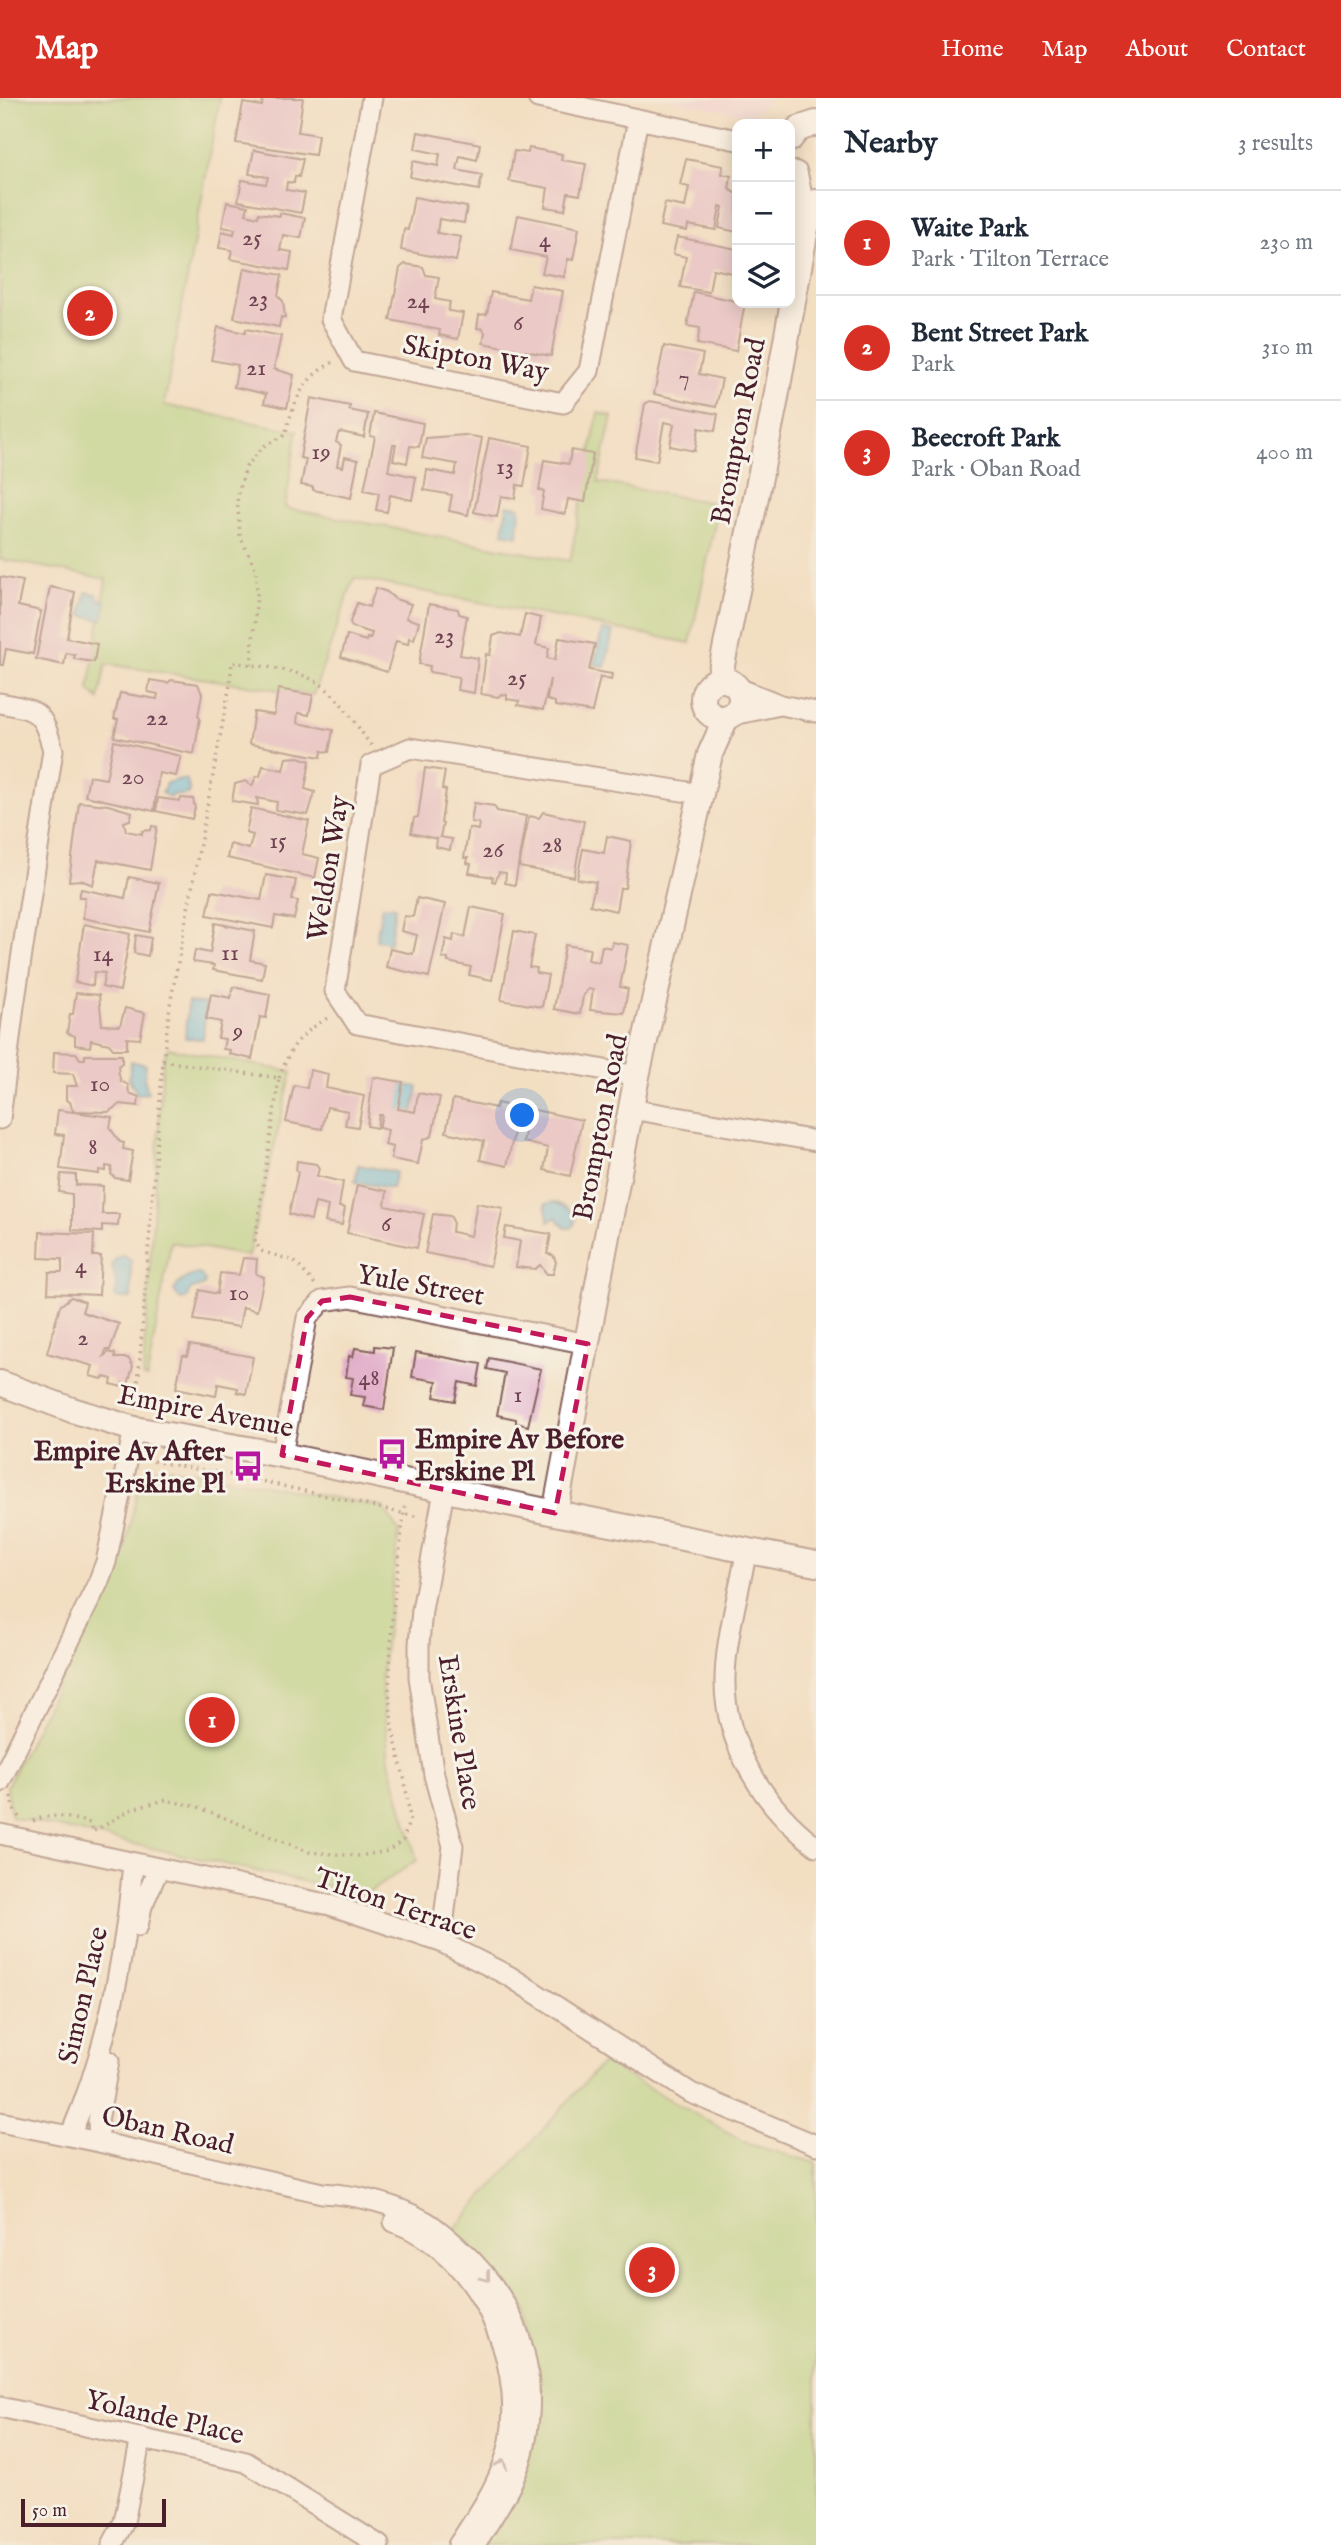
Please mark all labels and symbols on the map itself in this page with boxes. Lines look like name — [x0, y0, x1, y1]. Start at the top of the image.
house number: 25 — [242, 223, 262, 254]
house number: 4 — [539, 225, 551, 256]
house number: 23 — [248, 284, 268, 315]
house number: 24 — [406, 286, 430, 317]
pin: 2 — [67, 287, 113, 339]
house number: 6 — [513, 308, 524, 339]
street label: Skipton Way — [400, 328, 552, 391]
street label: Brompton Road — [704, 335, 775, 528]
house number: 21 — [246, 353, 266, 384]
house number: 7 — [678, 363, 690, 394]
house number: 19 — [311, 437, 331, 468]
house number: 13 — [496, 452, 514, 483]
house number: 23 — [434, 621, 454, 652]
house number: 25 — [507, 663, 527, 694]
house number: 22 — [146, 703, 168, 734]
house number: 20 — [121, 762, 145, 793]
street label: Weldon Way — [301, 793, 358, 944]
house number: 15 — [269, 826, 287, 857]
house number: 28 — [542, 830, 562, 861]
house number: 26 — [482, 835, 505, 866]
house number: 11 — [221, 938, 239, 969]
house number: 14 — [93, 939, 114, 970]
house number: 9 — [232, 1016, 243, 1047]
street label: Brompton Road — [566, 1031, 637, 1224]
house number: 10 — [90, 1069, 110, 1100]
your location — [505, 1098, 539, 1132]
house number: 8 — [88, 1132, 98, 1163]
house number: 6 — [381, 1209, 392, 1240]
house number: 4 — [75, 1251, 87, 1282]
street label: Yule Street — [354, 1258, 487, 1315]
house number: 10 — [229, 1278, 249, 1309]
house number: 2 — [77, 1323, 89, 1354]
house number: 48 — [358, 1363, 380, 1394]
street label: Empire Avenue — [115, 1378, 297, 1447]
house number: 1 — [514, 1380, 522, 1411]
place label: Empire Av Before Erskine Pl — [415, 1423, 624, 1490]
place label: Empire Av After Erskine Pl — [33, 1435, 226, 1502]
bus stop icon: Empire Av Before Erskine Pl — [375, 1437, 409, 1471]
bus stop icon: Empire Av After Erskine Pl — [231, 1449, 265, 1483]
street label: Erskine Place — [429, 1652, 488, 1813]
pin: 1 — [189, 1694, 235, 1746]
street label: Tilton Terrace — [309, 1861, 481, 1950]
street label: Simon Place — [52, 1923, 117, 2068]
street label: Oban Road — [98, 2099, 237, 2164]
pin: 3 — [629, 2244, 675, 2296]
one-way arrow — [478, 2269, 490, 2282]
street label: Yolande Place — [82, 2383, 247, 2454]
one-way arrow — [494, 2458, 508, 2471]
scale bar — [21, 2496, 166, 2528]

